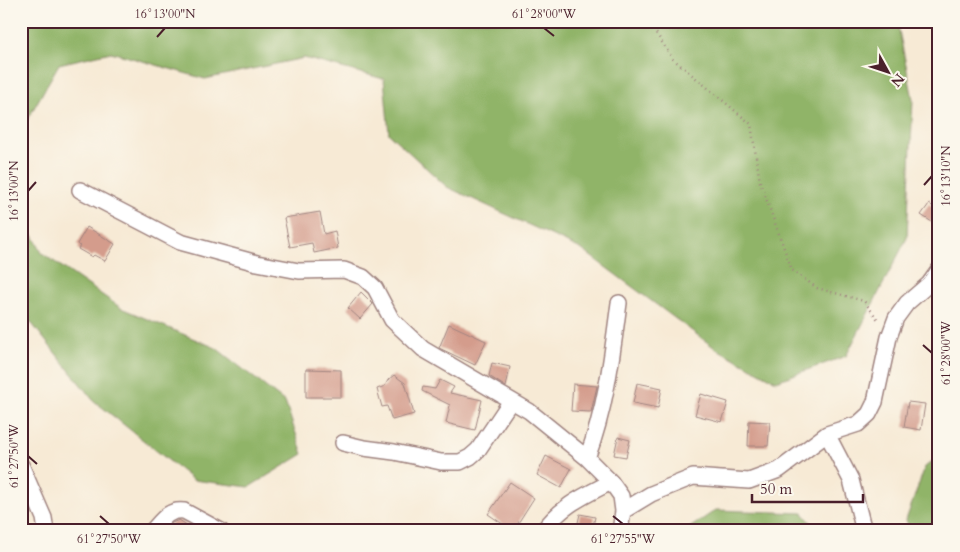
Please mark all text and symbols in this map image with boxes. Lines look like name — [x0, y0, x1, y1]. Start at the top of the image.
text: 16°13'00"N — [135, 6, 196, 22]
text: 61°28'00"W — [512, 6, 577, 22]
north arrow — [862, 48, 912, 98]
text: N — [886, 69, 909, 91]
text: 16°13'10"N — [938, 145, 954, 206]
text: 16°13'00"N — [6, 160, 22, 221]
text: 61°28'00"W — [938, 320, 954, 385]
text: 61°27'50"W — [6, 423, 22, 488]
scale bar — [752, 472, 864, 504]
text: 50 m — [760, 479, 792, 499]
text: 61°27'50"W — [77, 531, 142, 547]
text: 61°27'55"W — [591, 531, 656, 547]

